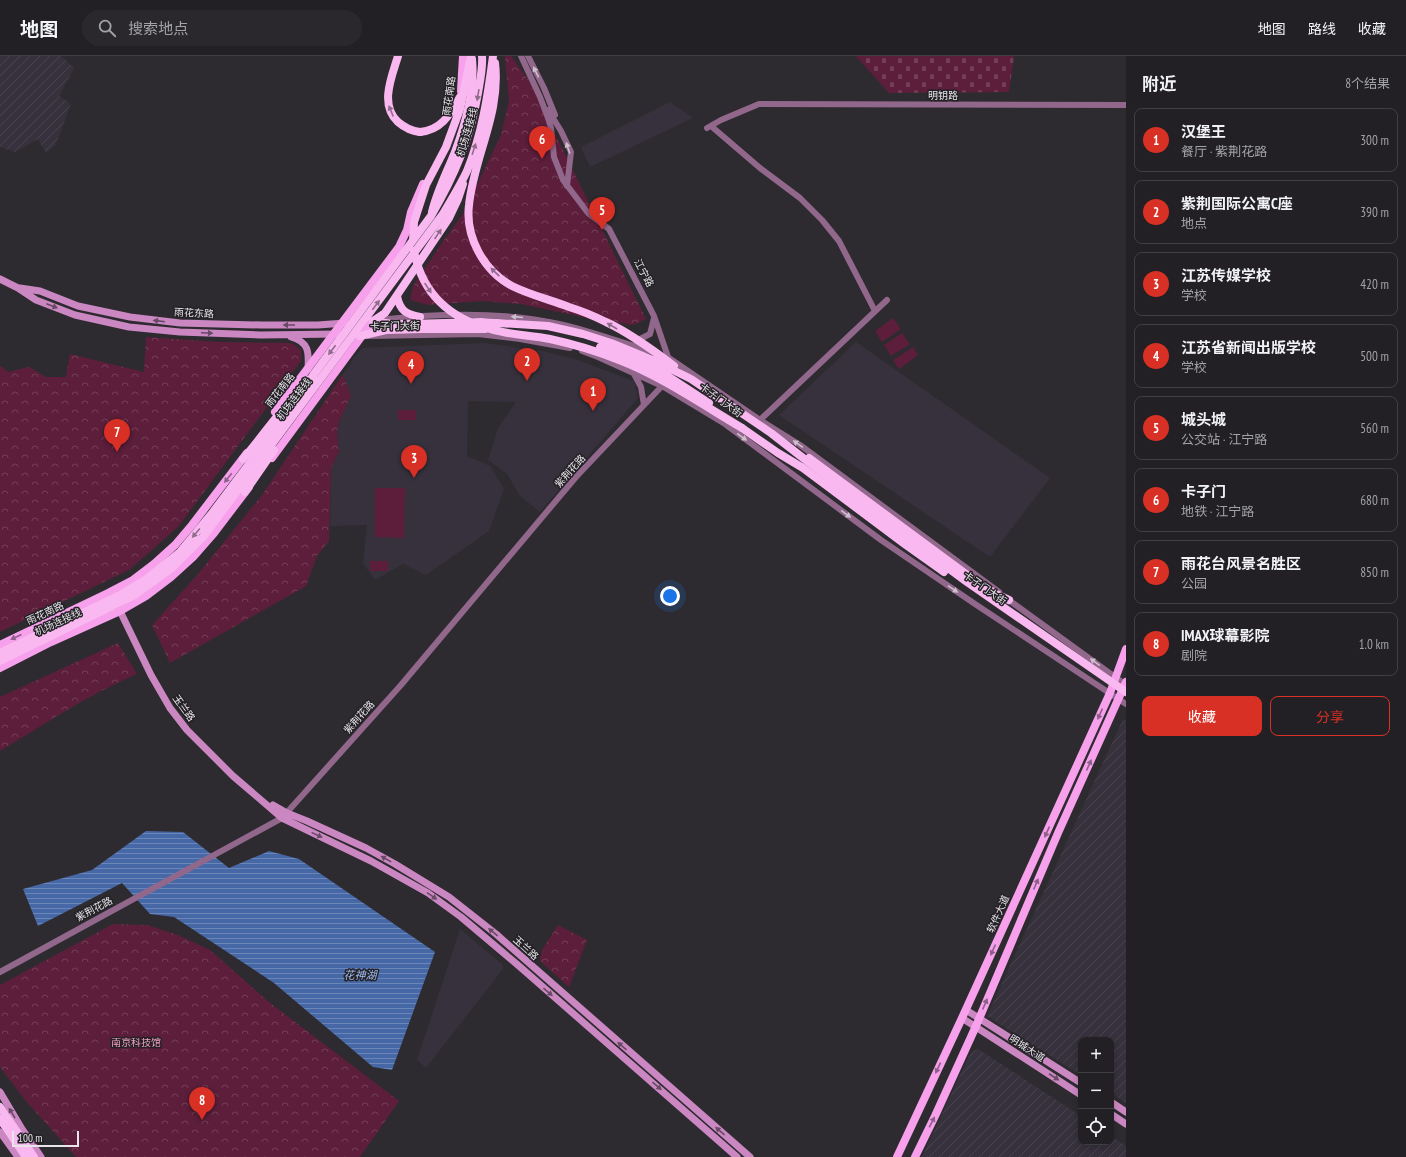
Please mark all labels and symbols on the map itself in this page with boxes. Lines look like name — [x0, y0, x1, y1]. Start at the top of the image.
one-way arrow — [533, 66, 539, 78]
street label: 雨花南路 — [440, 75, 458, 117]
one-way arrow — [475, 89, 481, 101]
street label: 明钥路 — [928, 89, 958, 102]
one-way arrow — [388, 105, 394, 116]
street label: 机场连接线 — [454, 106, 480, 158]
pin: 6 — [529, 126, 555, 159]
one-way arrow — [471, 142, 477, 154]
one-way arrow — [565, 142, 571, 154]
pin: 5 — [589, 197, 615, 230]
one-way arrow — [434, 229, 442, 240]
street label: 江宁路 — [631, 257, 657, 289]
one-way arrow — [490, 267, 500, 277]
one-way arrow — [424, 282, 432, 293]
one-way arrow — [372, 300, 380, 311]
one-way arrow — [47, 304, 59, 310]
street label: 雨花东路 — [174, 305, 214, 321]
one-way arrow — [511, 314, 523, 321]
one-way arrow — [153, 318, 165, 324]
street label: 卡子门大街 — [370, 319, 420, 333]
one-way arrow — [282, 322, 295, 328]
one-way arrow — [606, 322, 618, 329]
one-way arrow — [201, 330, 214, 336]
one-way arrow — [327, 345, 336, 356]
pin: 2 — [514, 348, 540, 381]
pin: 4 — [398, 351, 424, 384]
street label: 雨花南路 — [263, 370, 297, 410]
street label: 机场连接线 — [274, 375, 314, 423]
pin: 1 — [580, 378, 606, 411]
street label: 卡子门大街 — [697, 380, 745, 420]
pin: 7 — [104, 419, 130, 452]
one-way arrow — [736, 433, 747, 441]
one-way arrow — [793, 440, 804, 448]
pin: 3 — [401, 445, 427, 478]
street label: 紫荆花路 — [552, 452, 588, 490]
one-way arrow — [224, 473, 232, 484]
one-way arrow — [841, 510, 852, 518]
one-way arrow — [192, 528, 201, 539]
street label: 卡子门大街 — [961, 568, 1009, 608]
one-way arrow — [947, 585, 958, 593]
your location — [660, 586, 680, 606]
street label: 雨花南路 — [24, 599, 66, 627]
street label: 机场连接线 — [33, 606, 83, 638]
one-way arrow — [11, 634, 22, 640]
one-way arrow — [1089, 658, 1100, 666]
street label: 玉兰路 — [170, 692, 198, 724]
street label: 紫荆花路 — [341, 698, 377, 736]
one-way arrow — [1097, 708, 1103, 719]
one-way arrow — [1086, 759, 1092, 771]
one-way arrow — [1044, 826, 1050, 838]
one-way arrow — [311, 832, 323, 838]
one-way arrow — [380, 855, 392, 862]
one-way arrow — [1033, 878, 1040, 890]
one-way arrow — [426, 892, 437, 900]
street label: 软件大道 — [984, 893, 1012, 935]
street label: 紫荆花路 — [73, 894, 115, 924]
one-way arrow — [488, 928, 499, 937]
street label: 玉兰路 — [511, 933, 541, 963]
one-way arrow — [990, 945, 996, 956]
water label: 花神湖 — [344, 968, 378, 982]
one-way arrow — [543, 987, 554, 996]
one-way arrow — [983, 997, 989, 1009]
street label: 明城大道 — [1007, 1032, 1047, 1064]
park label: 南京科技馆 — [111, 1036, 161, 1049]
one-way arrow — [617, 1041, 628, 1050]
one-way arrow — [935, 1063, 941, 1074]
one-way arrow — [1049, 1073, 1059, 1081]
one-way arrow — [651, 1082, 662, 1091]
pin: 8 — [189, 1087, 215, 1120]
one-way arrow — [9, 1107, 16, 1119]
one-way arrow — [929, 1116, 935, 1128]
one-way arrow — [715, 1127, 726, 1136]
scale bar — [12, 1129, 79, 1148]

